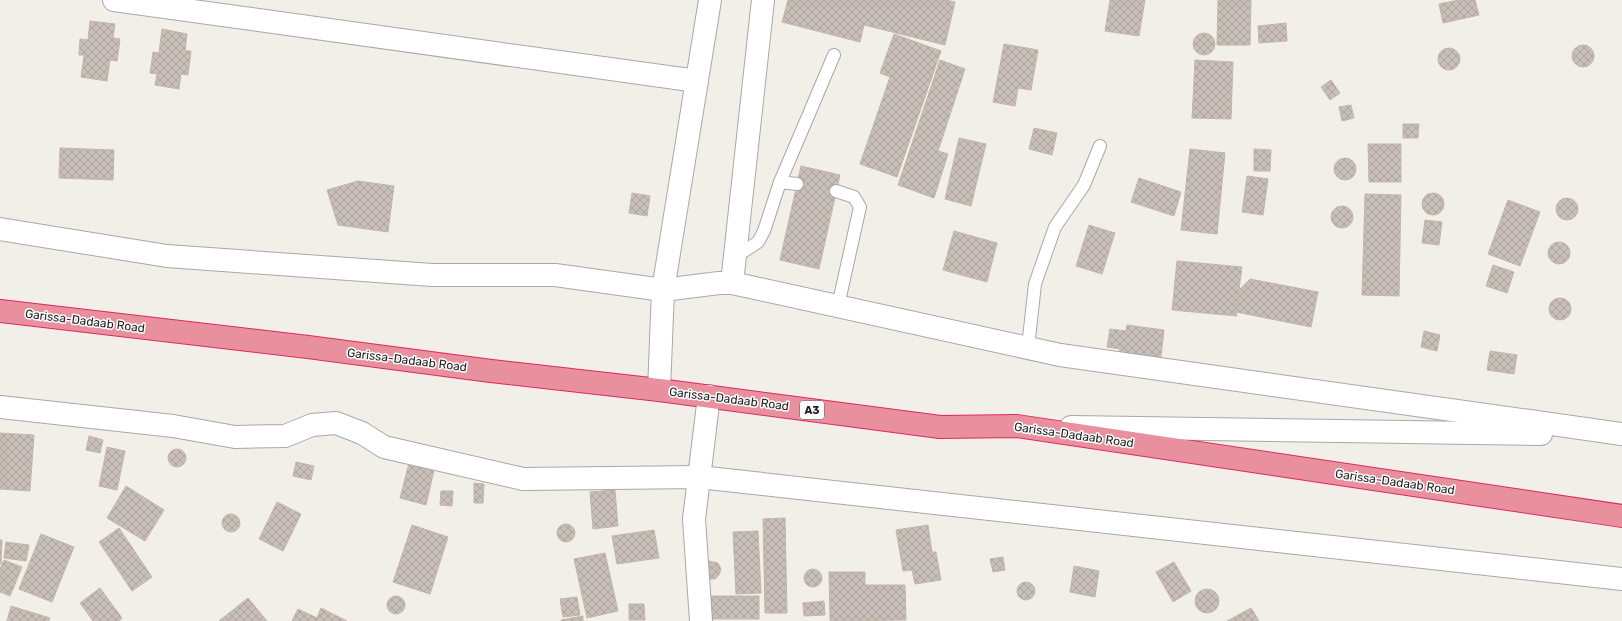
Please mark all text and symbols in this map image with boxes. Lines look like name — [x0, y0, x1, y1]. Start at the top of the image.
street label: Garissa-Dadaab Road — [24, 307, 146, 335]
street label: Garissa-Dadaab Road — [346, 346, 468, 374]
street label: Garissa-Dadaab Road — [668, 385, 790, 413]
road number: A3 — [800, 401, 824, 419]
street label: Garissa-Dadaab Road — [1013, 420, 1135, 450]
street label: Garissa-Dadaab Road — [1334, 467, 1456, 497]

